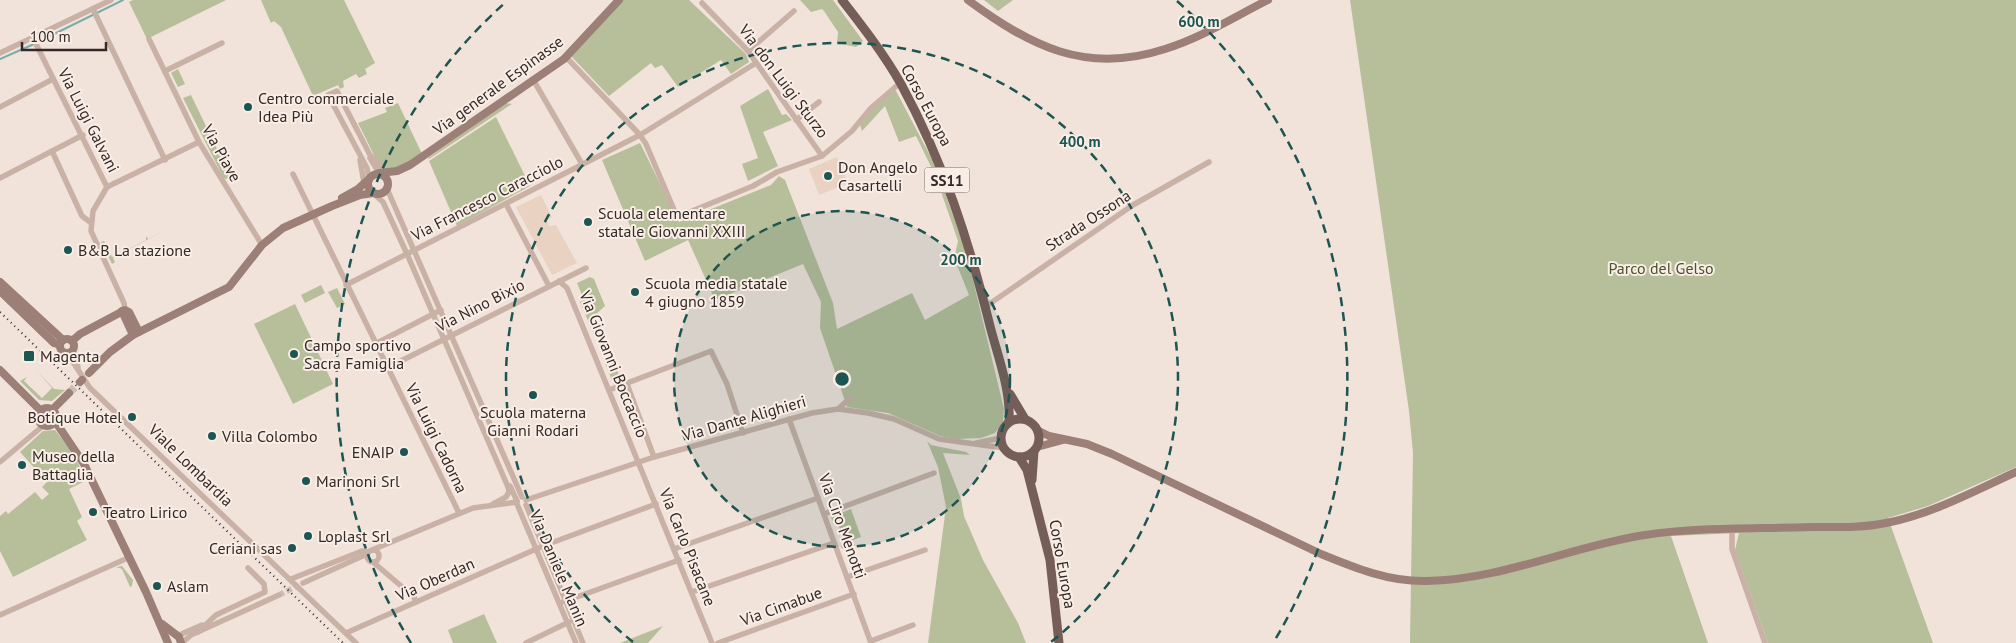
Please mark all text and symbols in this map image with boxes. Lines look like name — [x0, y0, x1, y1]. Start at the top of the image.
text: 600 m — [1178, 12, 1220, 31]
street label: Via don Luigi Sturzo — [734, 19, 833, 142]
scale bar — [22, 20, 106, 52]
text: 100 m — [30, 27, 71, 46]
street label: Via generale Espinasse — [428, 31, 567, 140]
street label: Corso Europa — [897, 61, 957, 149]
street label: Via Luigi Galvani — [54, 63, 124, 176]
place label: Centro commerciale Idea Più — [258, 88, 394, 126]
marker: Centro commerciale Idea Più — [242, 101, 254, 113]
street label: Via Piave — [198, 120, 246, 185]
text: 400 m — [1059, 132, 1101, 151]
street label: Via Francesco Caracciolo — [407, 151, 566, 245]
place label: Don Angelo Casartelli — [838, 157, 918, 195]
road number: SS11 — [924, 168, 970, 192]
marker: Don Angelo Casartelli — [822, 170, 834, 182]
street label: Strada Ossona — [1042, 185, 1134, 255]
place label: Scuola elementare statale Giovanni XXIII — [598, 203, 745, 241]
marker: Scuola elementare statale Giovanni XXIII — [582, 216, 594, 228]
place label: B&B La stazione — [78, 240, 191, 260]
marker: B&B La stazione — [62, 244, 74, 256]
text: 200 m — [940, 250, 982, 269]
park label: Parco del Gelso — [1608, 258, 1714, 278]
place label: Scuola media statale 4 giugno 1859 — [645, 273, 787, 311]
street label: Via Nino Bixio — [431, 274, 528, 336]
marker: Scuola media statale 4 giugno 1859 — [629, 286, 641, 298]
street label: Via Giovanni Boccaccio — [575, 287, 653, 440]
place label: Campo sportivo Sacra Famiglia — [304, 335, 411, 373]
place label: Magenta — [40, 346, 99, 366]
marker: Campo sportivo Sacra Famiglia — [288, 348, 300, 360]
marker: Magenta — [22, 349, 36, 363]
centre of rings — [833, 370, 851, 388]
street label: Via Luigi Cadorna — [401, 379, 472, 496]
marker: Scuola materna Gianni Rodari — [527, 389, 539, 401]
street label: Via Dante Alighieri — [679, 391, 808, 445]
place label: Scuola materna Gianni Rodari — [480, 402, 586, 440]
place label: Botique Hotel — [27, 407, 122, 427]
marker: Botique Hotel — [126, 411, 138, 423]
street label: Viale Lombardia — [144, 419, 238, 510]
place label: Villa Colombo — [221, 426, 318, 446]
marker: Villa Colombo — [206, 430, 218, 442]
place label: ENAIP — [352, 442, 394, 462]
place label: Museo della Battaglia — [32, 446, 115, 484]
marker: ENAIP — [398, 446, 410, 458]
marker: Museo della Battaglia — [16, 459, 28, 471]
street label: Via Ciro Menotti — [814, 470, 871, 581]
place label: Marinoni Srl — [316, 471, 400, 491]
marker: Marinoni Srl — [300, 475, 312, 487]
street label: Via Carlo Pisacane — [655, 484, 721, 609]
place label: Teatro Lirico — [103, 502, 187, 522]
marker: Teatro Lirico — [87, 506, 99, 518]
street label: Via Daniele Manin — [525, 506, 593, 629]
street label: Corso Europa — [1045, 518, 1081, 610]
place label: Loplast Srl — [318, 526, 391, 546]
marker: Loplast Srl — [302, 530, 314, 542]
place label: Ceriani sas — [209, 538, 282, 558]
marker: Ceriani sas — [286, 542, 298, 554]
street label: Via Oberdan — [392, 553, 477, 606]
place label: Aslam — [167, 576, 209, 596]
marker: Aslam — [151, 580, 163, 592]
street label: Via Cimabue — [737, 582, 825, 630]

